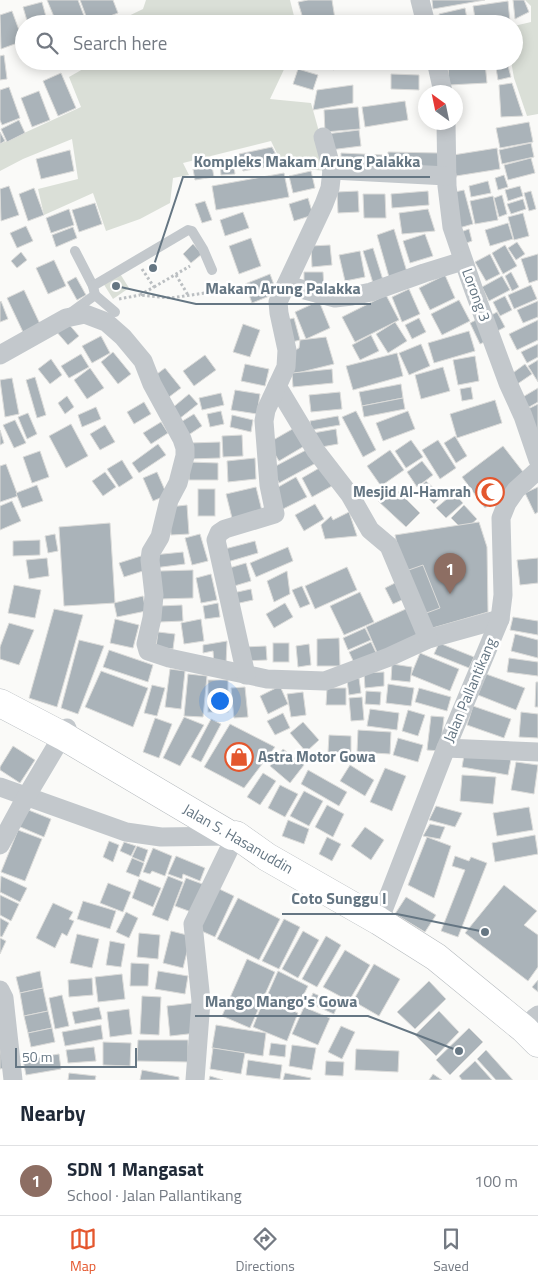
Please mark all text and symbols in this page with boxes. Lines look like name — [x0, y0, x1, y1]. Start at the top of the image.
search box — [15, 15, 523, 70]
text: Search here — [73, 28, 167, 57]
icon: search — [33, 29, 61, 57]
north arrow — [418, 85, 463, 130]
callout: Kompleks Makam Arung Palakka — [183, 146, 430, 177]
text: Kompleks Makam Arung Palakka — [194, 149, 420, 173]
street label: Lorong 3 — [456, 265, 497, 325]
callout: Makam Arung Palakka — [196, 273, 371, 304]
text: Makam Arung Palakka — [205, 276, 361, 300]
mosque icon: Mesjid Al-Hamrah — [475, 477, 505, 507]
place label: Mesjid Al-Hamrah — [353, 480, 471, 503]
pin: 1 — [434, 553, 466, 594]
street label: Jalan Pallantikang — [437, 634, 502, 746]
your location — [207, 688, 233, 714]
shop icon: Astra Motor Gowa — [224, 742, 254, 772]
place label: Astra Motor Gowa — [258, 745, 376, 768]
street label: Jalan S. Hasanuddin — [179, 798, 298, 880]
callout: Coto Sunggu I — [282, 883, 397, 914]
text: Coto Sunggu I — [291, 886, 387, 910]
callout: Mango Mango's Gowa — [195, 985, 368, 1016]
text: Mango Mango's Gowa — [205, 989, 357, 1013]
scale bar — [15, 1045, 138, 1068]
text: 50 m — [22, 1046, 52, 1067]
text: Nearby — [20, 1097, 85, 1129]
text: SDN 1 Mangasat — [67, 1154, 204, 1183]
text: 1 — [32, 1169, 40, 1193]
text: 100 m — [474, 1169, 518, 1193]
text: School · Jalan Pallantikang — [67, 1183, 242, 1207]
tab: Map — [69, 1225, 97, 1276]
tab: Directions — [235, 1225, 295, 1276]
tab: Saved — [433, 1225, 469, 1276]

